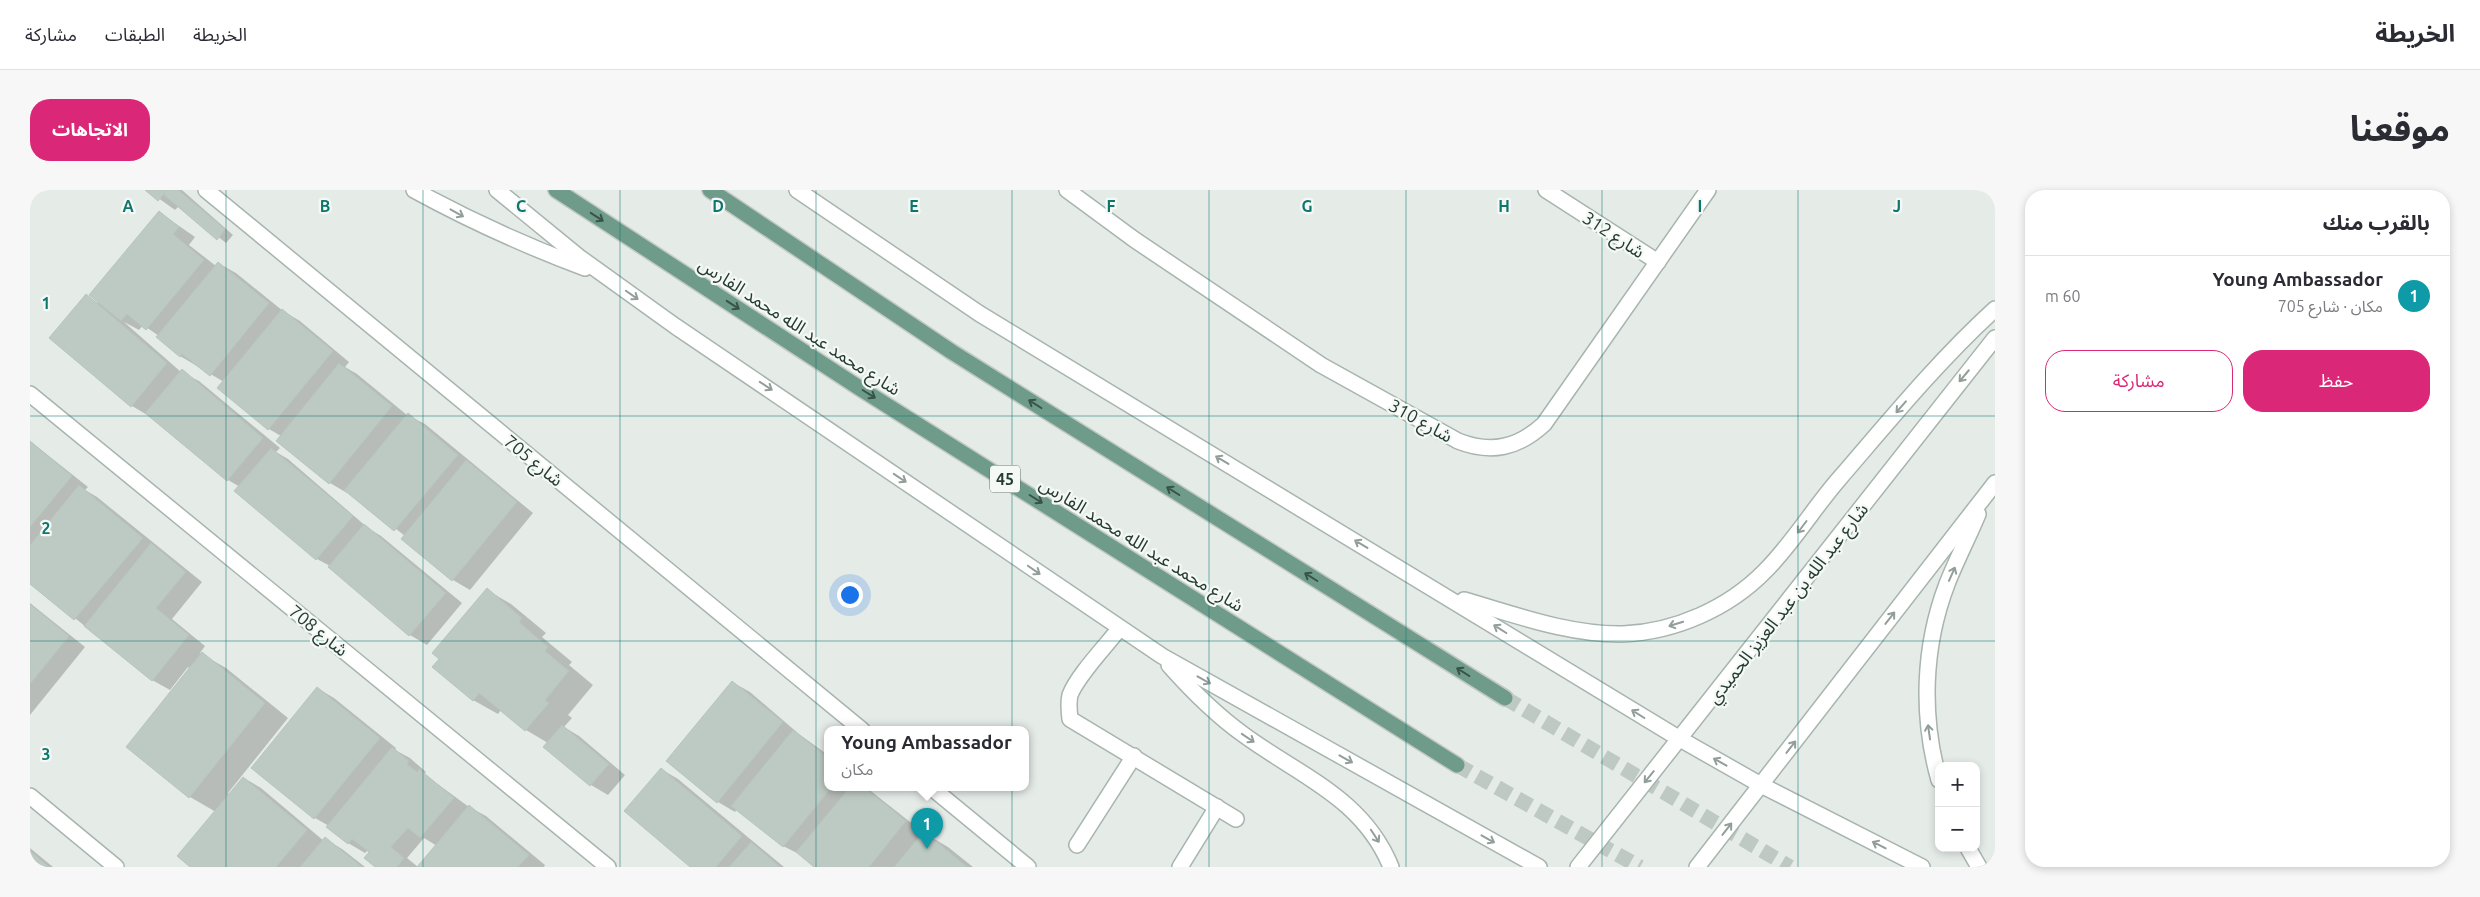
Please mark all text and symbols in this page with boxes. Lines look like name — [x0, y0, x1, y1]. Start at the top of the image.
text: الخريطة — [2375, 20, 2455, 47]
text: مشاركة — [25, 24, 77, 44]
text: الطبقات — [105, 24, 165, 44]
text: الخريطة — [193, 24, 247, 44]
button: الاتجاهات — [30, 99, 150, 161]
text: موقعنا — [2350, 108, 2450, 148]
text: A — [122, 197, 134, 215]
text: B — [320, 197, 330, 215]
text: C — [516, 197, 526, 215]
text: D — [712, 197, 724, 215]
text: E — [909, 197, 919, 215]
text: F — [1107, 197, 1116, 215]
text: G — [1301, 197, 1313, 215]
text: H — [1498, 197, 1510, 215]
text: I — [1698, 197, 1702, 215]
text: J — [1893, 197, 1901, 215]
street label: شارع 312 — [1577, 207, 1649, 266]
one-way arrow — [449, 209, 463, 219]
text: بالقرب منك — [2323, 210, 2430, 234]
one-way arrow — [589, 212, 603, 222]
street label: شارع محمد عبد الله محمد الفارس — [693, 253, 905, 403]
text: Young Ambassador — [2213, 268, 2383, 290]
text: 60 m — [2045, 287, 2081, 305]
text: 1 — [2409, 287, 2419, 305]
one-way arrow — [625, 290, 639, 300]
text: 1 — [41, 294, 51, 312]
text: مكان · شارع 705 — [2278, 297, 2383, 315]
one-way arrow — [725, 300, 739, 310]
button: مشاركة — [2045, 350, 2233, 412]
button: حفظ — [2243, 350, 2430, 412]
one-way arrow — [1958, 369, 1969, 382]
one-way arrow — [759, 382, 773, 392]
one-way arrow — [862, 388, 876, 399]
street label: شارع 310 — [1383, 394, 1456, 450]
one-way arrow — [1028, 399, 1042, 410]
one-way arrow — [1895, 401, 1906, 414]
street label: شارع 705 — [497, 430, 567, 494]
one-way arrow — [1215, 455, 1229, 465]
road number: 45 — [990, 466, 1020, 492]
one-way arrow — [893, 473, 907, 483]
street label: شارع محمد عبد الله محمد الفارس — [1034, 473, 1248, 619]
one-way arrow — [1166, 485, 1180, 495]
one-way arrow — [1029, 494, 1043, 504]
street label: شارع عبد الله بن عبد العزيز الحميدي — [1703, 499, 1875, 710]
text: 2 — [41, 519, 51, 537]
one-way arrow — [1797, 520, 1808, 533]
one-way arrow — [1354, 539, 1368, 549]
one-way arrow — [1027, 565, 1041, 575]
one-way arrow — [1947, 567, 1957, 582]
one-way arrow — [1304, 571, 1318, 581]
your location — [837, 582, 863, 608]
street label: شارع 708 — [282, 600, 352, 664]
one-way arrow — [1885, 612, 1896, 625]
one-way arrow — [1669, 620, 1685, 629]
one-way arrow — [1493, 623, 1507, 633]
one-way arrow — [1457, 667, 1471, 677]
one-way arrow — [1196, 676, 1211, 685]
one-way arrow — [1632, 708, 1646, 718]
one-way arrow — [1924, 725, 1934, 741]
popup — [824, 726, 1029, 791]
text: Young Ambassador — [841, 731, 1012, 753]
one-way arrow — [1240, 733, 1254, 743]
one-way arrow — [1786, 740, 1796, 754]
text: 3 — [41, 745, 51, 763]
one-way arrow — [1338, 755, 1353, 765]
one-way arrow — [1714, 757, 1728, 767]
text: مكان — [841, 760, 873, 778]
map controls — [1935, 762, 1980, 852]
button: + — [1935, 762, 1980, 807]
one-way arrow — [1644, 771, 1655, 784]
button: − — [1935, 807, 1980, 852]
pin: 1 — [911, 808, 943, 849]
one-way arrow — [1722, 823, 1733, 836]
one-way arrow — [1370, 829, 1380, 843]
one-way arrow — [1480, 834, 1495, 844]
one-way arrow — [1872, 840, 1887, 849]

